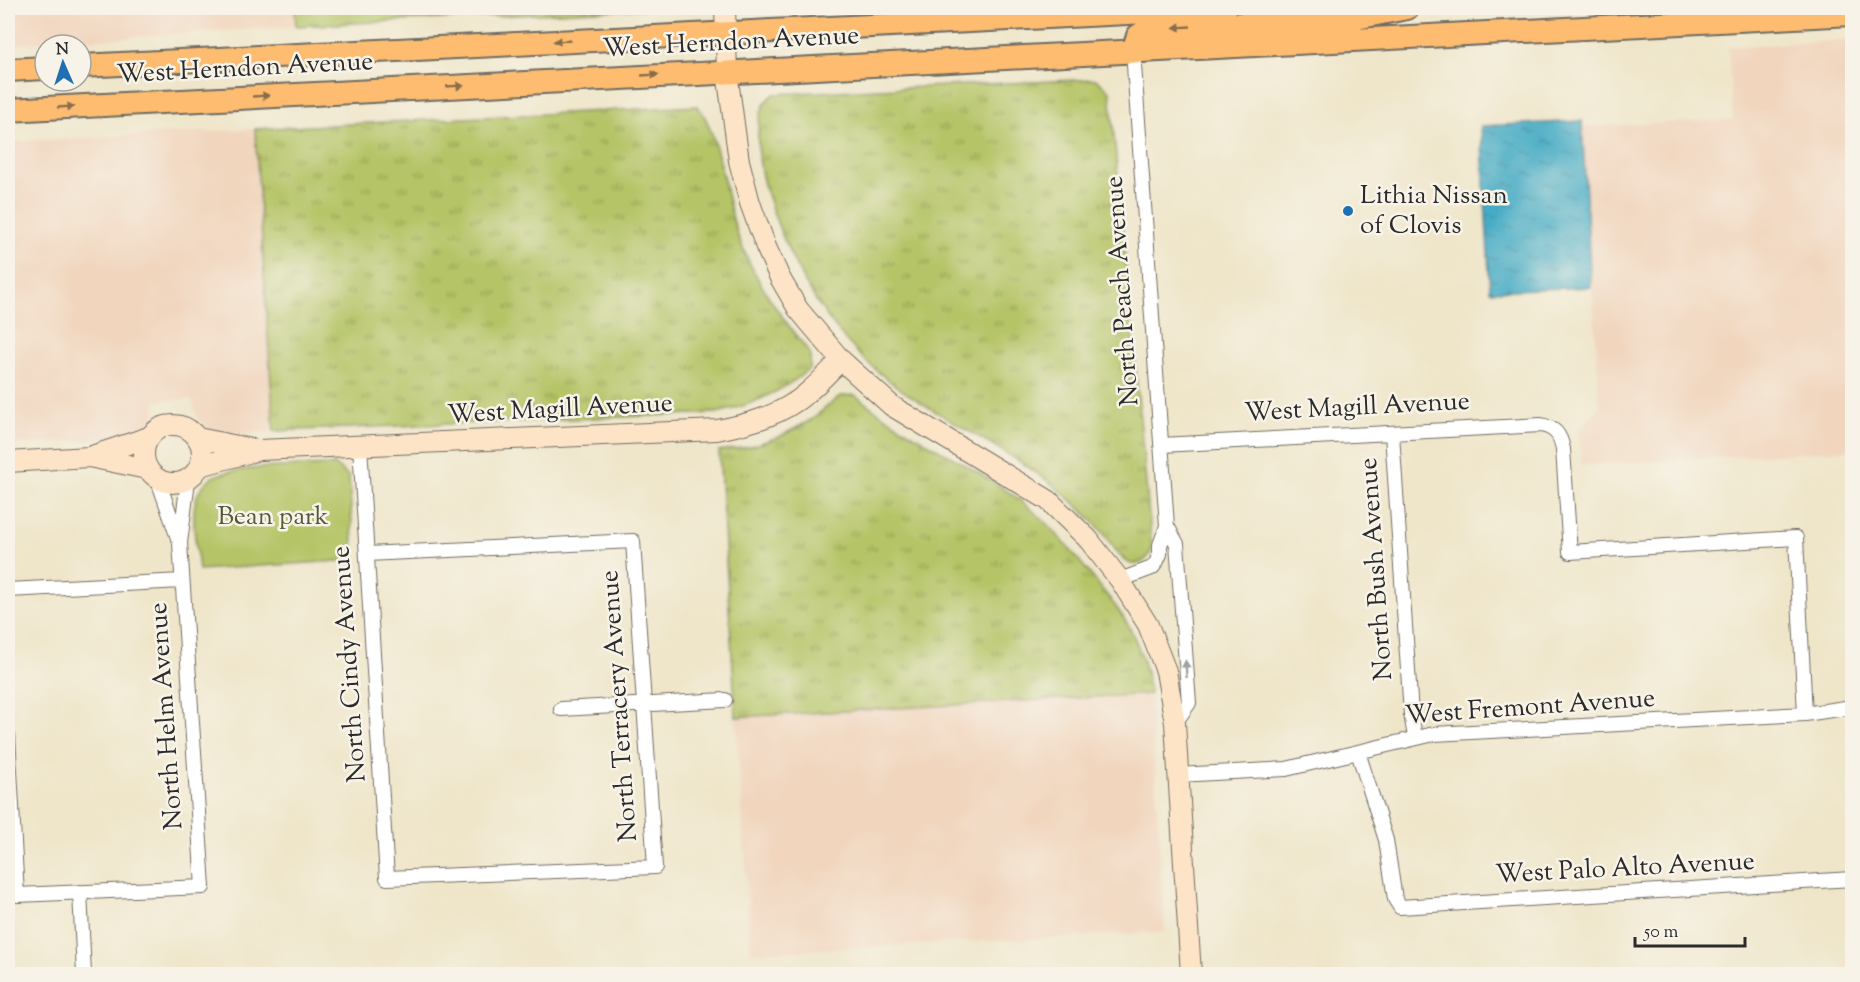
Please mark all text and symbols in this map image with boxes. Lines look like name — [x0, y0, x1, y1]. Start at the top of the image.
street label: West Herndon Avenue — [602, 18, 860, 68]
one-way arrow — [1172, 22, 1191, 32]
north arrow — [33, 33, 93, 93]
one-way arrow — [553, 37, 572, 46]
text: N — [55, 39, 70, 62]
street label: West Herndon Avenue — [116, 44, 374, 94]
one-way arrow — [641, 71, 660, 80]
one-way arrow — [446, 81, 465, 90]
one-way arrow — [251, 92, 270, 101]
one-way arrow — [56, 102, 75, 111]
street label: North Peach Avenue — [1097, 175, 1149, 407]
place label: Lithia Nissan of Clovis — [1360, 178, 1508, 245]
marker: Lithia Nissan of Clovis — [1341, 204, 1355, 218]
street label: West Magill Avenue — [1243, 384, 1471, 432]
street label: West Magill Avenue — [446, 386, 674, 434]
street label: North Bush Avenue — [1351, 456, 1403, 682]
park label: Bean park — [217, 499, 329, 536]
street label: North Cindy Avenue — [323, 545, 377, 783]
street label: North Terracery Avenue — [592, 569, 648, 843]
street label: North Helm Avenue — [141, 601, 193, 831]
one-way arrow — [1181, 659, 1191, 678]
street label: West Fremont Avenue — [1404, 681, 1656, 735]
street label: West Palo Alto Avenue — [1494, 844, 1756, 894]
scale bar — [1635, 910, 1744, 948]
text: 50 m — [1643, 920, 1679, 946]

